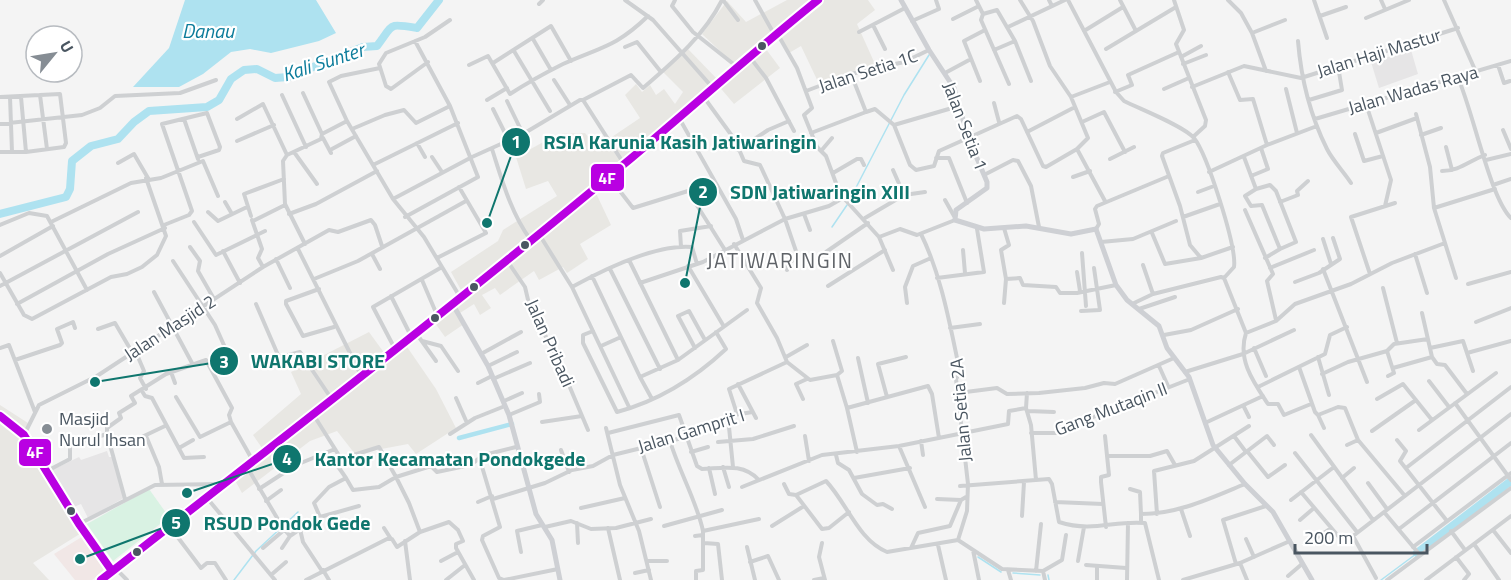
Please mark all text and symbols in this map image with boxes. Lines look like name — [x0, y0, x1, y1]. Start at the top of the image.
water label: Danau — [182, 15, 235, 46]
street label: Jalan Haji Mastur — [1313, 21, 1444, 84]
north arrow — [24, 24, 84, 84]
water label: Kali Sunter — [278, 33, 370, 89]
text: U — [54, 36, 80, 57]
unlabelled marker — [756, 40, 768, 52]
street label: Jalan Setia 1C — [815, 42, 921, 99]
street label: Jalan Wadas Raya — [1345, 58, 1481, 121]
street label: Jalan Setia 1 — [936, 78, 995, 174]
callout: RSIA Karunia Kasih Jatiwaringin — [501, 123, 829, 161]
text: RSIA Karunia Kasih Jatiwaringin — [543, 126, 817, 157]
text: 1 — [511, 128, 521, 155]
line badge: 4F — [590, 163, 625, 192]
text: 4F — [598, 166, 616, 190]
callout: SDN Jatiwaringin XIII — [688, 173, 922, 211]
text: SDN Jatiwaringin XIII — [730, 176, 910, 207]
text: 2 — [698, 178, 708, 205]
unlabelled marker — [519, 239, 531, 251]
district label: JATIWARINGIN — [706, 244, 854, 276]
unlabelled marker — [468, 281, 480, 293]
street label: Jalan Masjid 2 — [118, 288, 221, 367]
street label: Jalan Pribadi — [519, 294, 582, 391]
unlabelled marker — [429, 312, 441, 324]
callout: WAKABI STORE — [209, 342, 397, 380]
text: WAKABI STORE — [251, 345, 385, 376]
text: 3 — [219, 348, 229, 375]
street label: Jalan Setia 2A — [943, 357, 978, 463]
street label: Gang Mutaqin II — [1050, 375, 1171, 442]
street label: Jalan Gamprit I — [634, 401, 748, 460]
place label: Masjid Nurul Ihsan — [59, 405, 146, 453]
marker: Masjid Nurul Ihsan — [40, 422, 54, 436]
line badge: 4F — [18, 438, 52, 467]
text: 4F — [26, 440, 44, 464]
callout: Kantor Kecamatan Pondokgede — [272, 440, 597, 478]
text: Kantor Kecamatan Pondokgede — [315, 443, 585, 474]
text: 4 — [282, 445, 292, 472]
callout: RSUD Pondok Gede — [161, 504, 382, 542]
unlabelled marker — [65, 505, 77, 517]
text: RSUD Pondok Gede — [204, 507, 370, 538]
text: 5 — [171, 509, 181, 536]
scale bar — [1295, 517, 1427, 555]
text: 200 m — [1304, 524, 1353, 551]
unlabelled marker — [131, 546, 143, 558]

